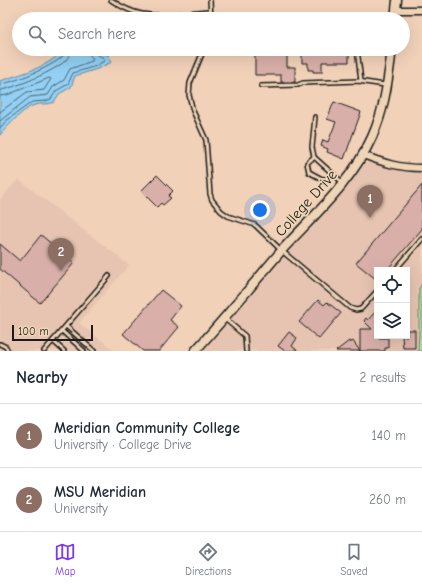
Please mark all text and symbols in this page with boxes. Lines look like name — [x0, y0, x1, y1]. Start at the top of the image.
search box — [12, 12, 410, 56]
icon: search — [26, 23, 48, 45]
text: Search here — [58, 25, 136, 43]
street label: College Drive — [271, 165, 341, 240]
pin: 1 — [357, 185, 383, 218]
your location — [250, 200, 270, 220]
pin: 2 — [48, 238, 74, 271]
map controls — [374, 267, 410, 339]
button: locate — [374, 267, 410, 303]
button: layers — [374, 303, 410, 339]
scale bar — [12, 323, 93, 342]
text: 100 m — [18, 325, 49, 338]
text: Nearby — [16, 368, 67, 387]
text: 2 results — [359, 370, 406, 385]
text: Meridian Community College — [54, 419, 240, 437]
text: 1 — [26, 428, 32, 443]
text: 140 m — [372, 428, 406, 443]
text: University · College Drive — [54, 437, 192, 452]
text: MSU Meridian — [54, 483, 146, 501]
text: 2 — [26, 492, 32, 507]
text: 260 m — [369, 492, 406, 507]
text: University — [54, 501, 108, 516]
tab: Map — [54, 541, 76, 578]
tab: Directions — [185, 541, 232, 578]
tab: Saved — [340, 541, 368, 578]

